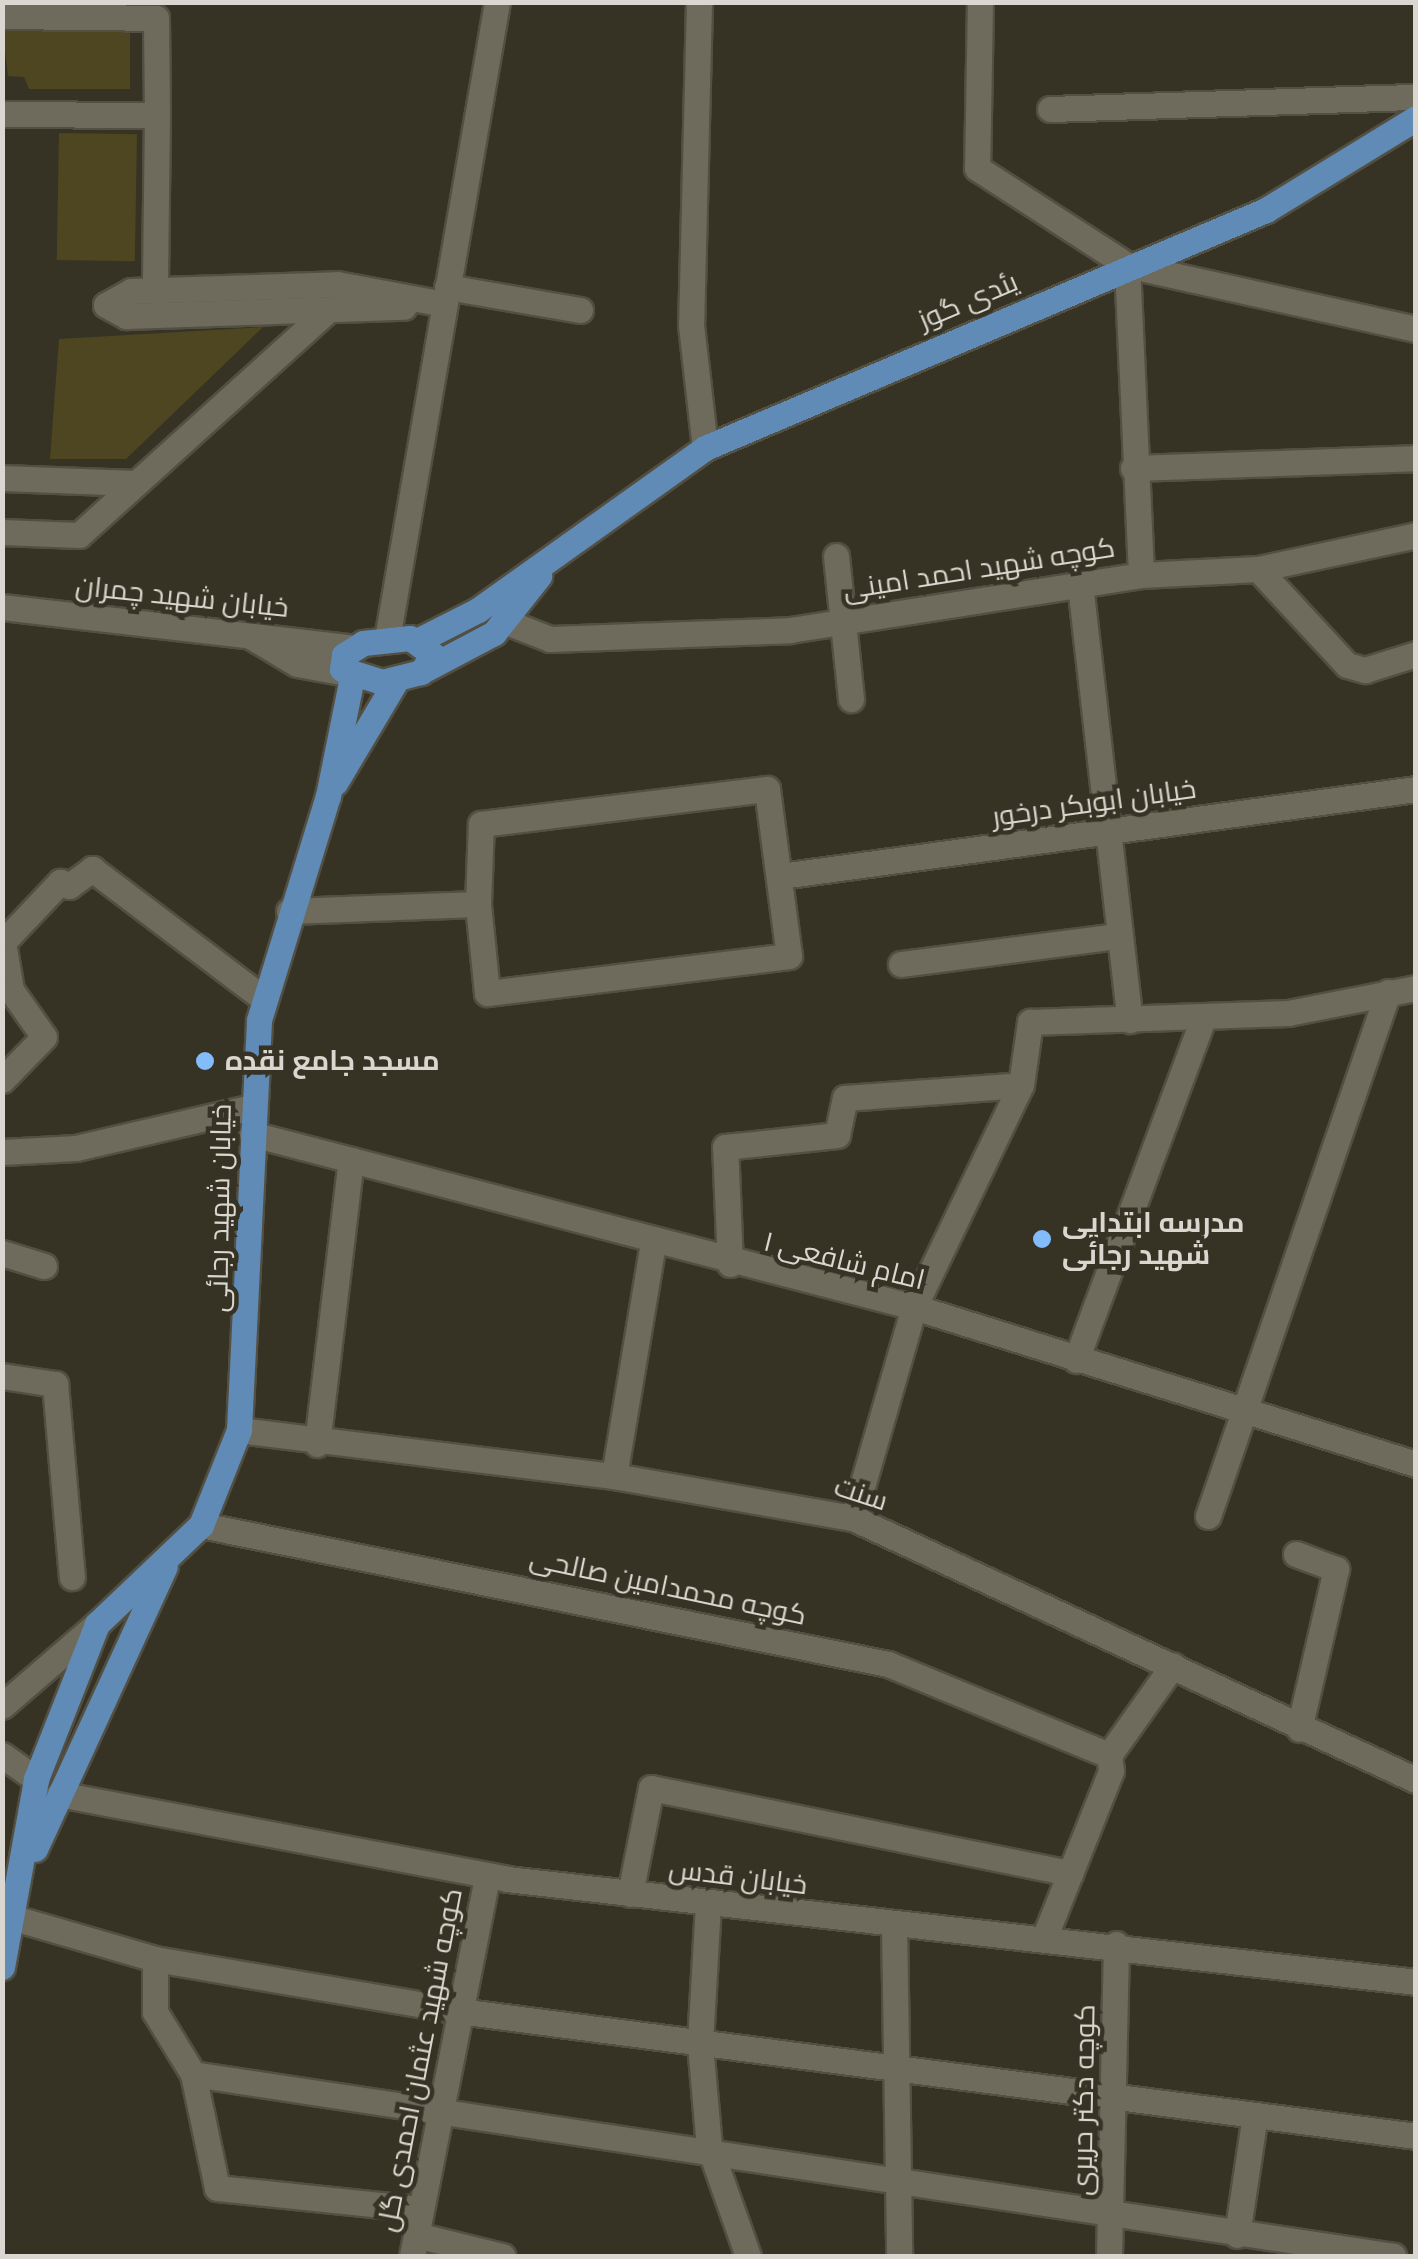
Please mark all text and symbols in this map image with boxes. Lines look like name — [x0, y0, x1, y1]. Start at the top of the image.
street label: یئدی گوز — [913, 265, 1023, 337]
street label: کوچه شهید احمد امینی — [841, 531, 1117, 607]
street label: خیابان شهید چمران — [74, 569, 290, 625]
street label: خیابان ابوبکر درخور — [990, 772, 1198, 834]
place label: مسجد جامع نقده — [225, 1044, 440, 1078]
marker: مسجد جامع نقده — [194, 1050, 216, 1072]
street label: خیابان شهید رجائی — [201, 1103, 239, 1313]
place label: مدرسه ابتدایی شهید رجائی — [1062, 1206, 1244, 1272]
street label: امام شافعی ۱ — [760, 1225, 928, 1297]
marker: مدرسه ابتدایی شهید رجائی — [1031, 1228, 1053, 1250]
street label: سنت — [830, 1470, 892, 1518]
street label: کوچه محمدامین صالحی — [527, 1541, 809, 1633]
street label: خیابان قدس — [667, 1852, 809, 1902]
street label: کوچه شهید عثمان احمدی گل — [370, 1885, 470, 2235]
street label: کوچه دکتر حریری — [1066, 2004, 1102, 2196]

